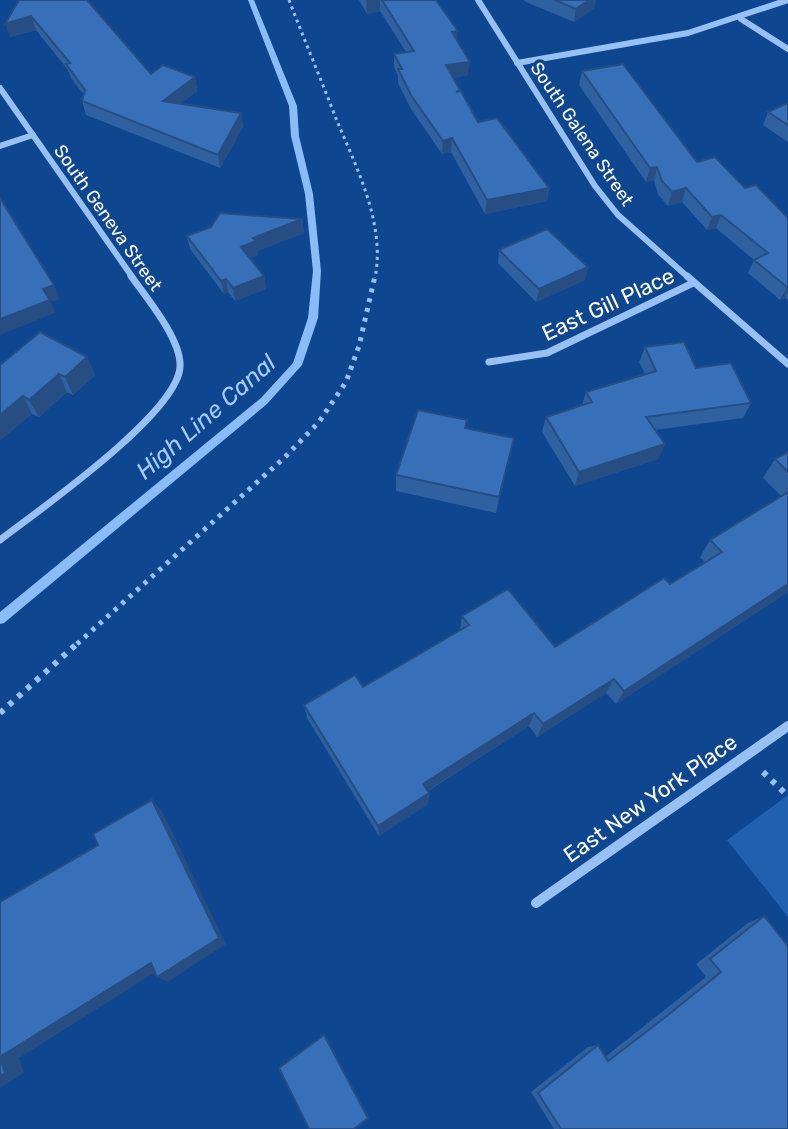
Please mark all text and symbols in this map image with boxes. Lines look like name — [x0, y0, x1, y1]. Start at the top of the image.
street label: South Galena Street — [526, 58, 638, 210]
street label: South Geneva Street — [49, 141, 167, 295]
street label: East Gill Place — [538, 262, 679, 347]
water label: High Line Canal — [131, 348, 282, 485]
street label: East New York Place — [558, 728, 742, 869]

